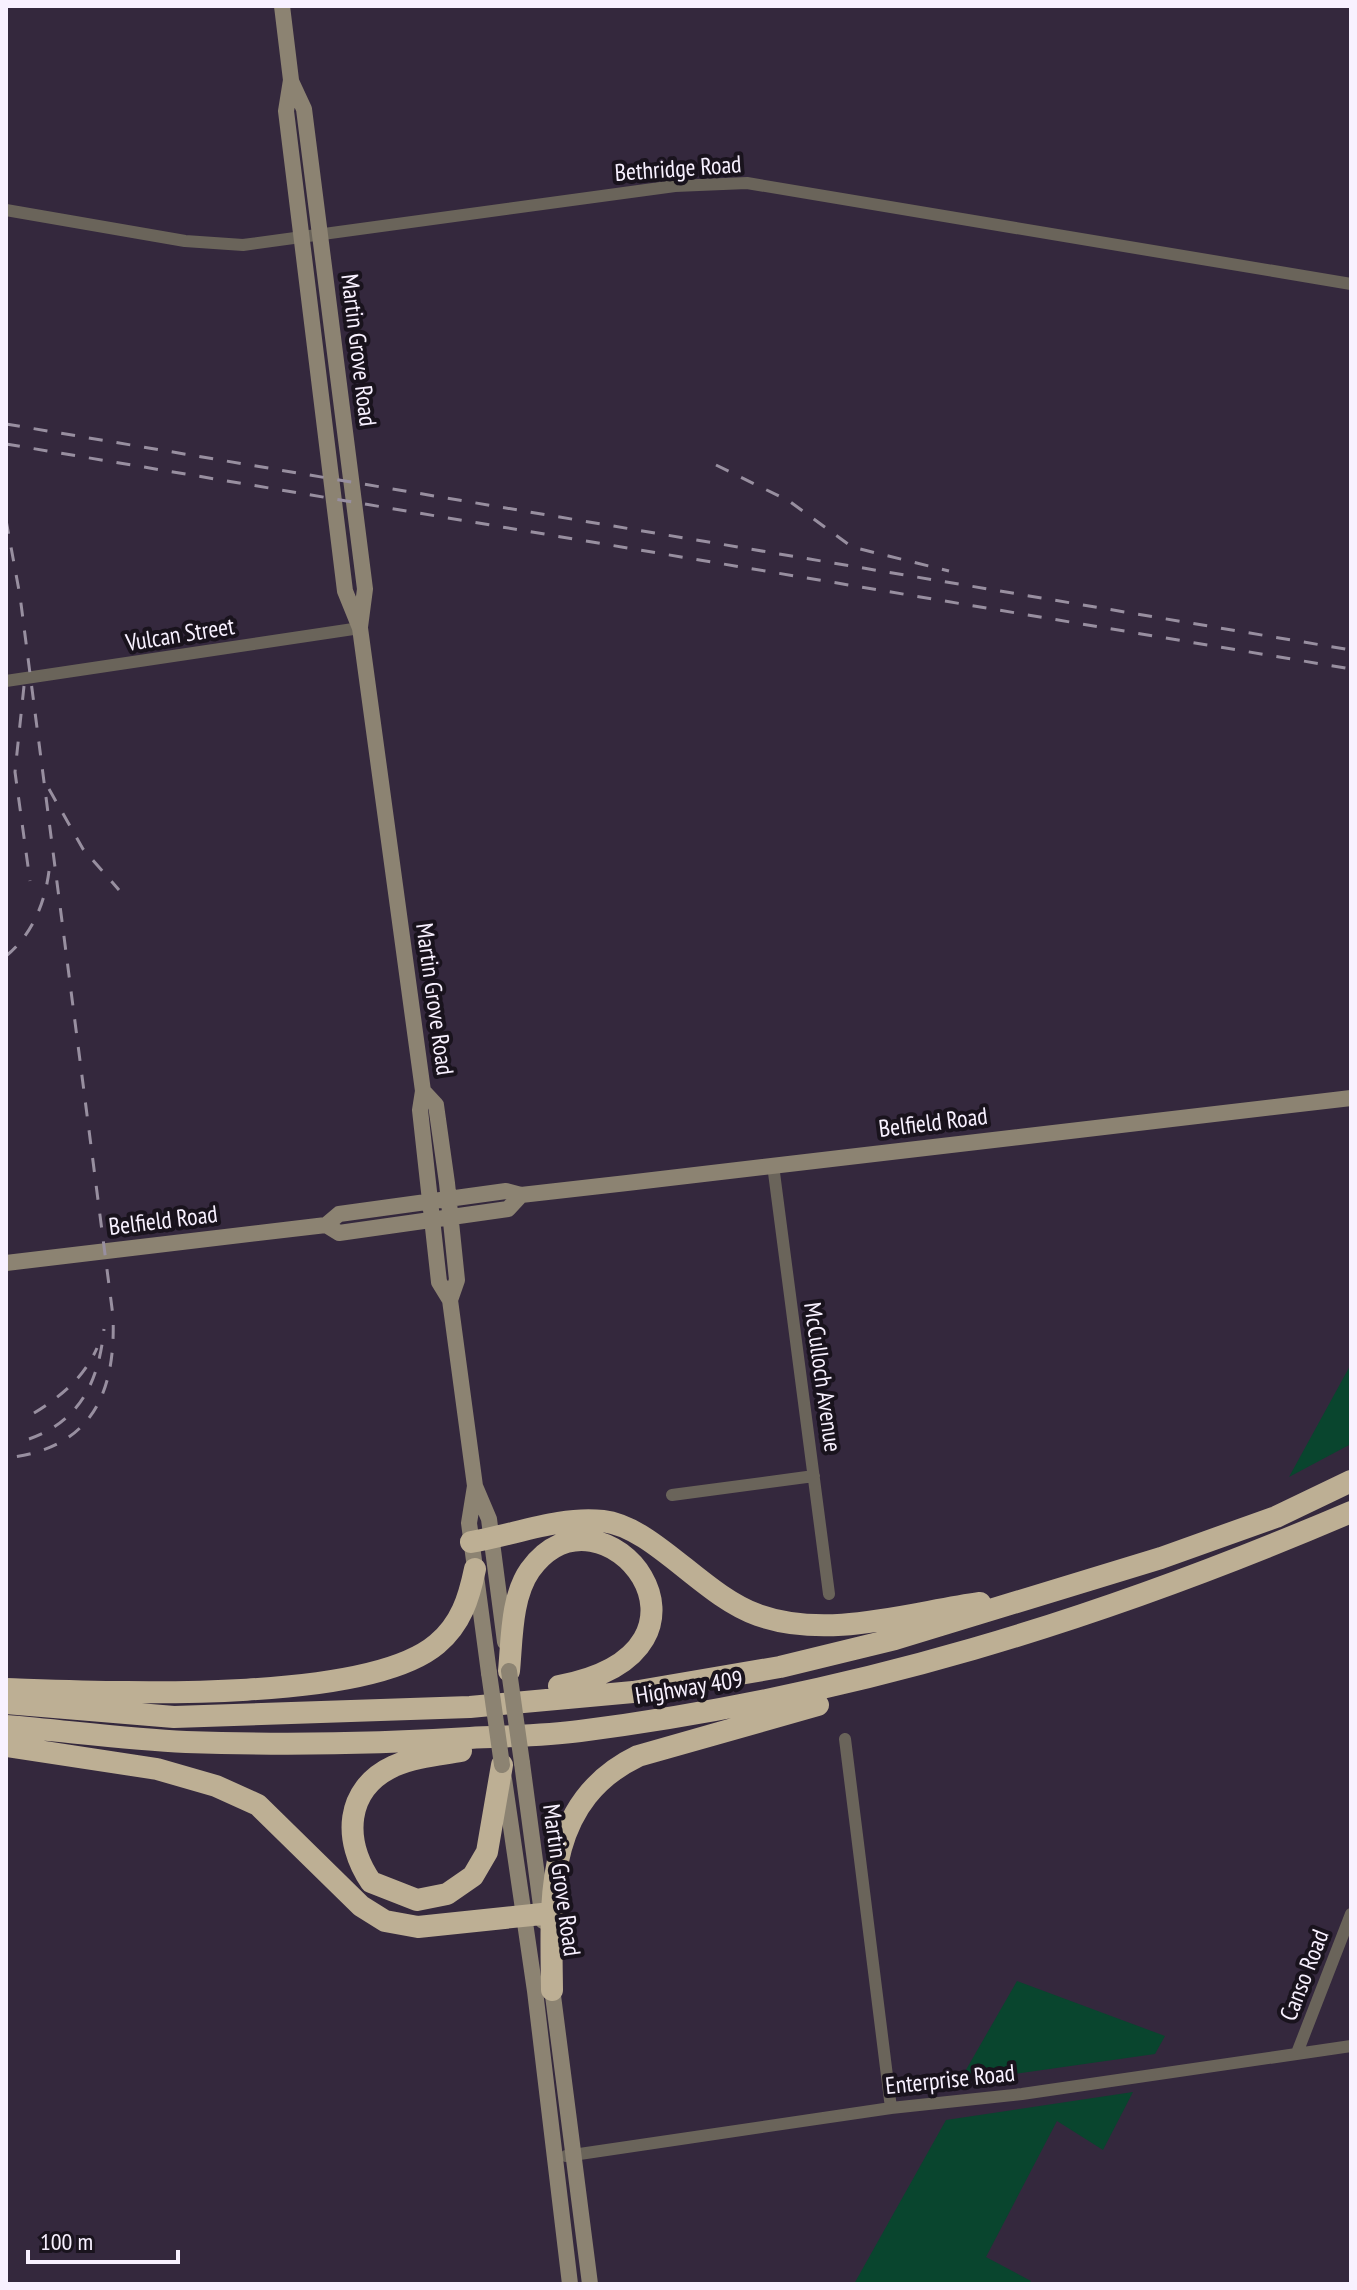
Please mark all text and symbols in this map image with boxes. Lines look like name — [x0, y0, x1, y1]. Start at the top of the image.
street label: Bethridge Road — [614, 148, 742, 188]
street label: Martin Grove Road — [334, 272, 384, 428]
street label: Vulcan Street — [122, 610, 237, 658]
street label: Martin Grove Road — [409, 921, 461, 1077]
street label: Belfield Road — [877, 1100, 989, 1144]
street label: Belfield Road — [107, 1198, 219, 1242]
street label: McCulloch Avenue — [797, 1300, 849, 1454]
street label: Highway 409 — [633, 1663, 745, 1711]
street label: Martin Grove Road — [536, 1802, 588, 1958]
street label: Canso Road — [1272, 1925, 1336, 2025]
street label: Enterprise Road — [884, 2057, 1016, 2101]
scale bar — [28, 2214, 178, 2264]
text: 100 m — [40, 2226, 93, 2257]

